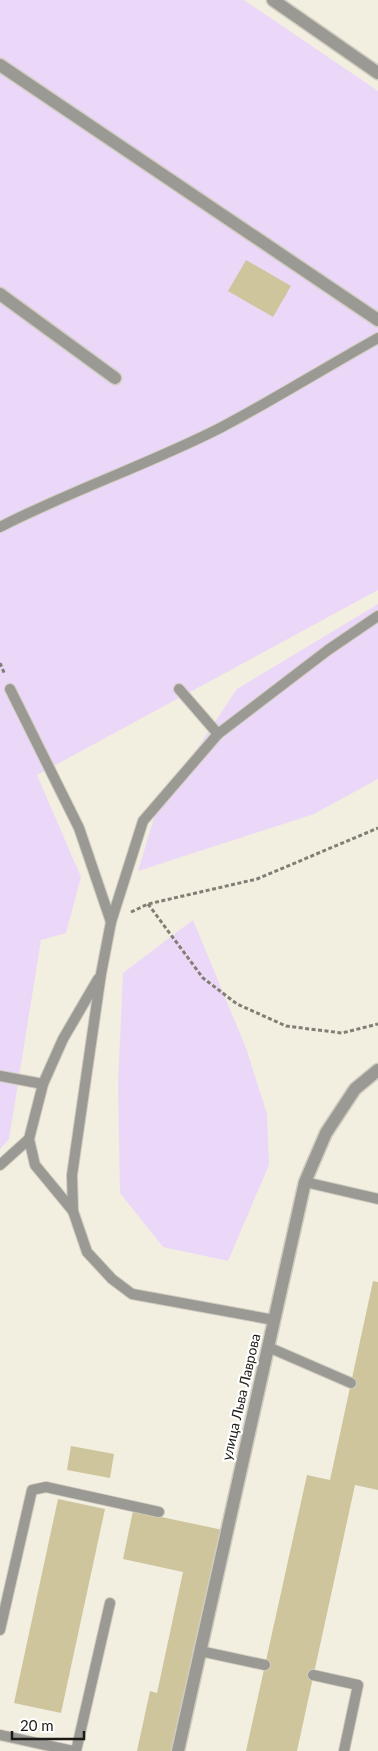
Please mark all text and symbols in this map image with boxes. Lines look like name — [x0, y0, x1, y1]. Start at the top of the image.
street label: улица Льва Лаврова — [218, 1332, 263, 1462]
scale bar — [12, 1708, 85, 1740]
text: 20 m — [20, 1716, 54, 1734]

